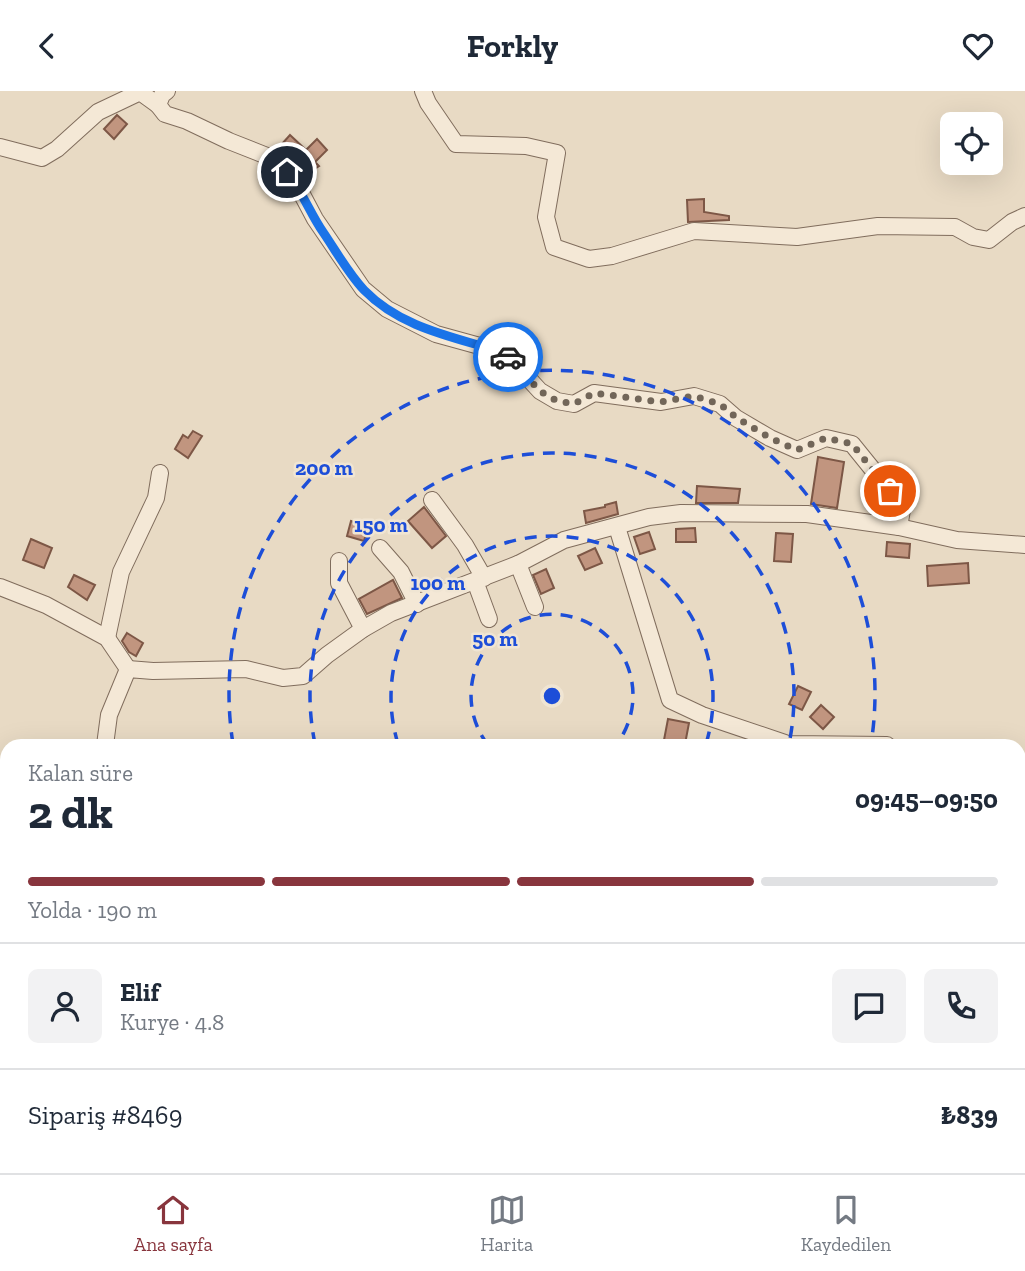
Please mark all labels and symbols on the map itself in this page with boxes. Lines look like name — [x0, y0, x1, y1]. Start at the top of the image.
pin — [257, 142, 317, 202]
courier — [473, 322, 543, 392]
text: 200 m — [295, 455, 353, 480]
pin — [860, 461, 920, 521]
text: 150 m — [354, 512, 409, 537]
text: 100 m — [411, 570, 466, 595]
text: 50 m — [472, 626, 518, 651]
centre of rings — [540, 684, 564, 708]

